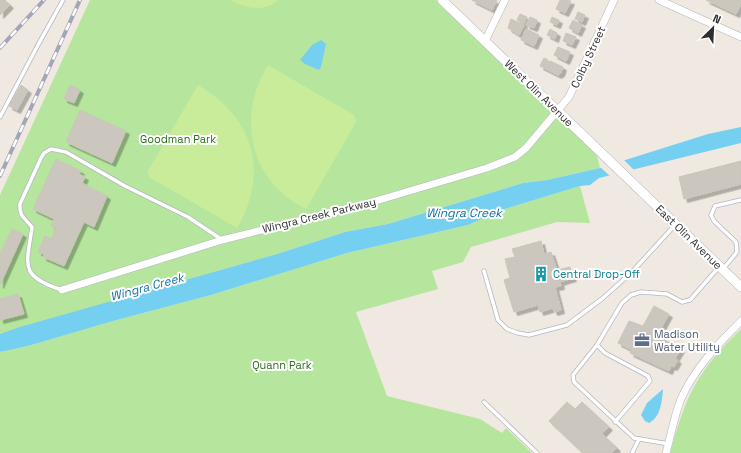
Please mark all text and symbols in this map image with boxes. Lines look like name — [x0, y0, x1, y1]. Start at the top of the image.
north arrow — [693, 8, 733, 48]
text: N — [711, 11, 723, 27]
street label: Colby Street — [568, 24, 608, 90]
street label: West Olin Avenue — [502, 57, 576, 129]
park label: Goodman Park — [140, 132, 216, 146]
street label: Wingra Creek Parkway — [261, 194, 377, 236]
street label: East Olin Avenue — [653, 202, 725, 272]
water label: Wingra Creek — [426, 205, 503, 221]
building icon: Central Drop-Off — [532, 265, 550, 283]
place label: Central Drop-Off — [553, 267, 641, 281]
water label: Wingra Creek — [108, 269, 187, 304]
place label: Madison Water Utility — [654, 327, 720, 354]
office icon: Madison Water Utility — [633, 331, 651, 349]
park label: Quann Park — [252, 358, 312, 372]

